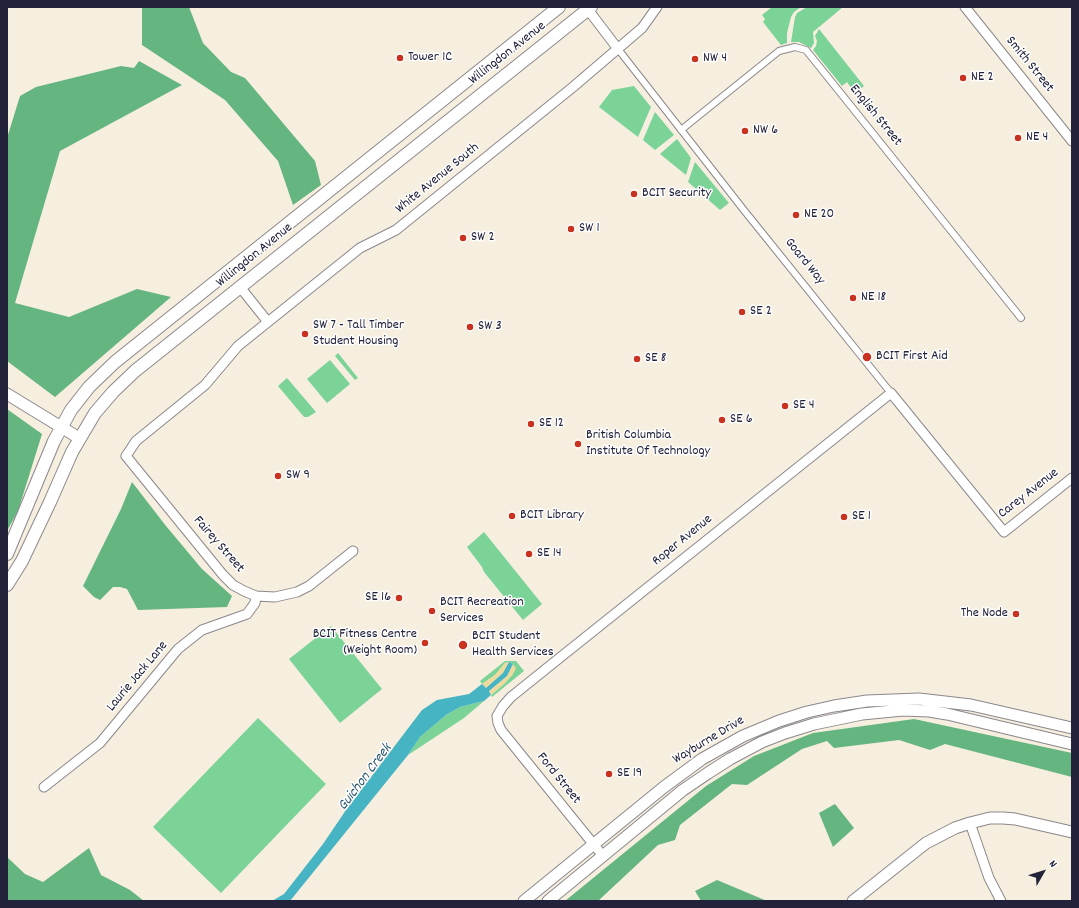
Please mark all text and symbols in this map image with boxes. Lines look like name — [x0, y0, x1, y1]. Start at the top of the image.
street label: Willingdon Avenue — [466, 19, 550, 89]
street label: Smith Street — [1001, 34, 1057, 96]
place label: Tower 1C — [408, 50, 452, 66]
place label: NW 4 — [703, 51, 727, 67]
marker: Tower 1C — [395, 53, 405, 63]
marker: NW 4 — [690, 54, 700, 64]
place label: NE 2 — [971, 70, 994, 86]
marker: NE 2 — [958, 73, 968, 83]
street label: English Street — [845, 82, 905, 150]
place label: NW 6 — [753, 123, 778, 139]
marker: NW 6 — [740, 126, 750, 136]
place label: NE 4 — [1026, 130, 1048, 146]
marker: NE 4 — [1013, 133, 1023, 143]
street label: White Avenue South — [393, 140, 483, 218]
place label: BCIT Security — [642, 186, 711, 202]
marker: BCIT Security — [629, 189, 639, 199]
place label: NE 20 — [804, 207, 834, 223]
marker: NE 20 — [791, 210, 801, 220]
street label: Willingdon Avenue — [213, 220, 297, 292]
place label: SW 1 — [579, 221, 599, 237]
marker: SW 1 — [566, 224, 576, 234]
place label: SW 2 — [471, 230, 495, 246]
marker: SW 2 — [458, 233, 468, 243]
street label: Goard Way — [780, 235, 828, 289]
place label: NE 18 — [861, 290, 886, 306]
marker: NE 18 — [848, 293, 858, 303]
place label: SE 2 — [750, 304, 772, 320]
marker: SE 2 — [737, 307, 747, 317]
place label: SW 7 - Tall Timber Student Housing — [313, 318, 404, 350]
place label: SW 3 — [478, 319, 502, 335]
marker: SW 3 — [465, 322, 475, 332]
marker: SW 7 - Tall Timber Student Housing — [300, 329, 310, 339]
place label: BCIT First Aid — [876, 349, 948, 365]
place label: SE 8 — [645, 351, 666, 367]
marker: BCIT First Aid — [861, 351, 873, 363]
marker: SE 8 — [632, 354, 642, 364]
place label: SE 4 — [793, 398, 815, 414]
marker: SE 4 — [780, 401, 790, 411]
place label: SE 6 — [730, 412, 753, 428]
marker: SE 6 — [717, 415, 727, 425]
place label: SE 12 — [539, 416, 564, 432]
marker: SE 12 — [526, 419, 536, 429]
place label: British Columbia Institute Of Technology — [586, 428, 710, 460]
marker: British Columbia Institute Of Technology — [573, 439, 583, 449]
street label: Carey Avenue — [995, 465, 1063, 523]
place label: SW 9 — [286, 468, 310, 484]
marker: SW 9 — [273, 471, 283, 481]
place label: BCIT Library — [520, 508, 584, 524]
place label: SE 1 — [852, 509, 871, 525]
marker: BCIT Library — [507, 511, 517, 521]
street label: Roper Avenue — [650, 512, 716, 570]
marker: SE 1 — [839, 512, 849, 522]
street label: Fairey Street — [189, 513, 247, 577]
place label: SE 14 — [537, 546, 562, 562]
marker: SE 14 — [524, 549, 534, 559]
place label: SE 16 — [365, 590, 391, 606]
marker: SE 16 — [394, 593, 404, 603]
place label: BCIT Recreation Services — [440, 595, 524, 628]
marker: BCIT Recreation Services — [427, 606, 437, 616]
place label: The Node — [961, 606, 1008, 622]
marker: The Node — [1011, 609, 1021, 619]
place label: BCIT Fitness Centre (Weight Room) — [313, 627, 417, 660]
place label: BCIT Student Health Services — [472, 629, 554, 662]
street label: Laurie Jack Lane — [104, 638, 172, 716]
marker: BCIT Fitness Centre (Weight Room) — [420, 638, 430, 648]
marker: BCIT Student Health Services — [457, 639, 469, 651]
street label: Wayburne Drive — [670, 713, 748, 769]
water label: Guichon Creek — [335, 741, 397, 815]
street label: Ford Street — [532, 750, 584, 808]
place label: SE 19 — [617, 766, 642, 782]
marker: SE 19 — [604, 769, 614, 779]
north arrow — [1023, 852, 1063, 892]
text: N — [1044, 857, 1060, 872]

